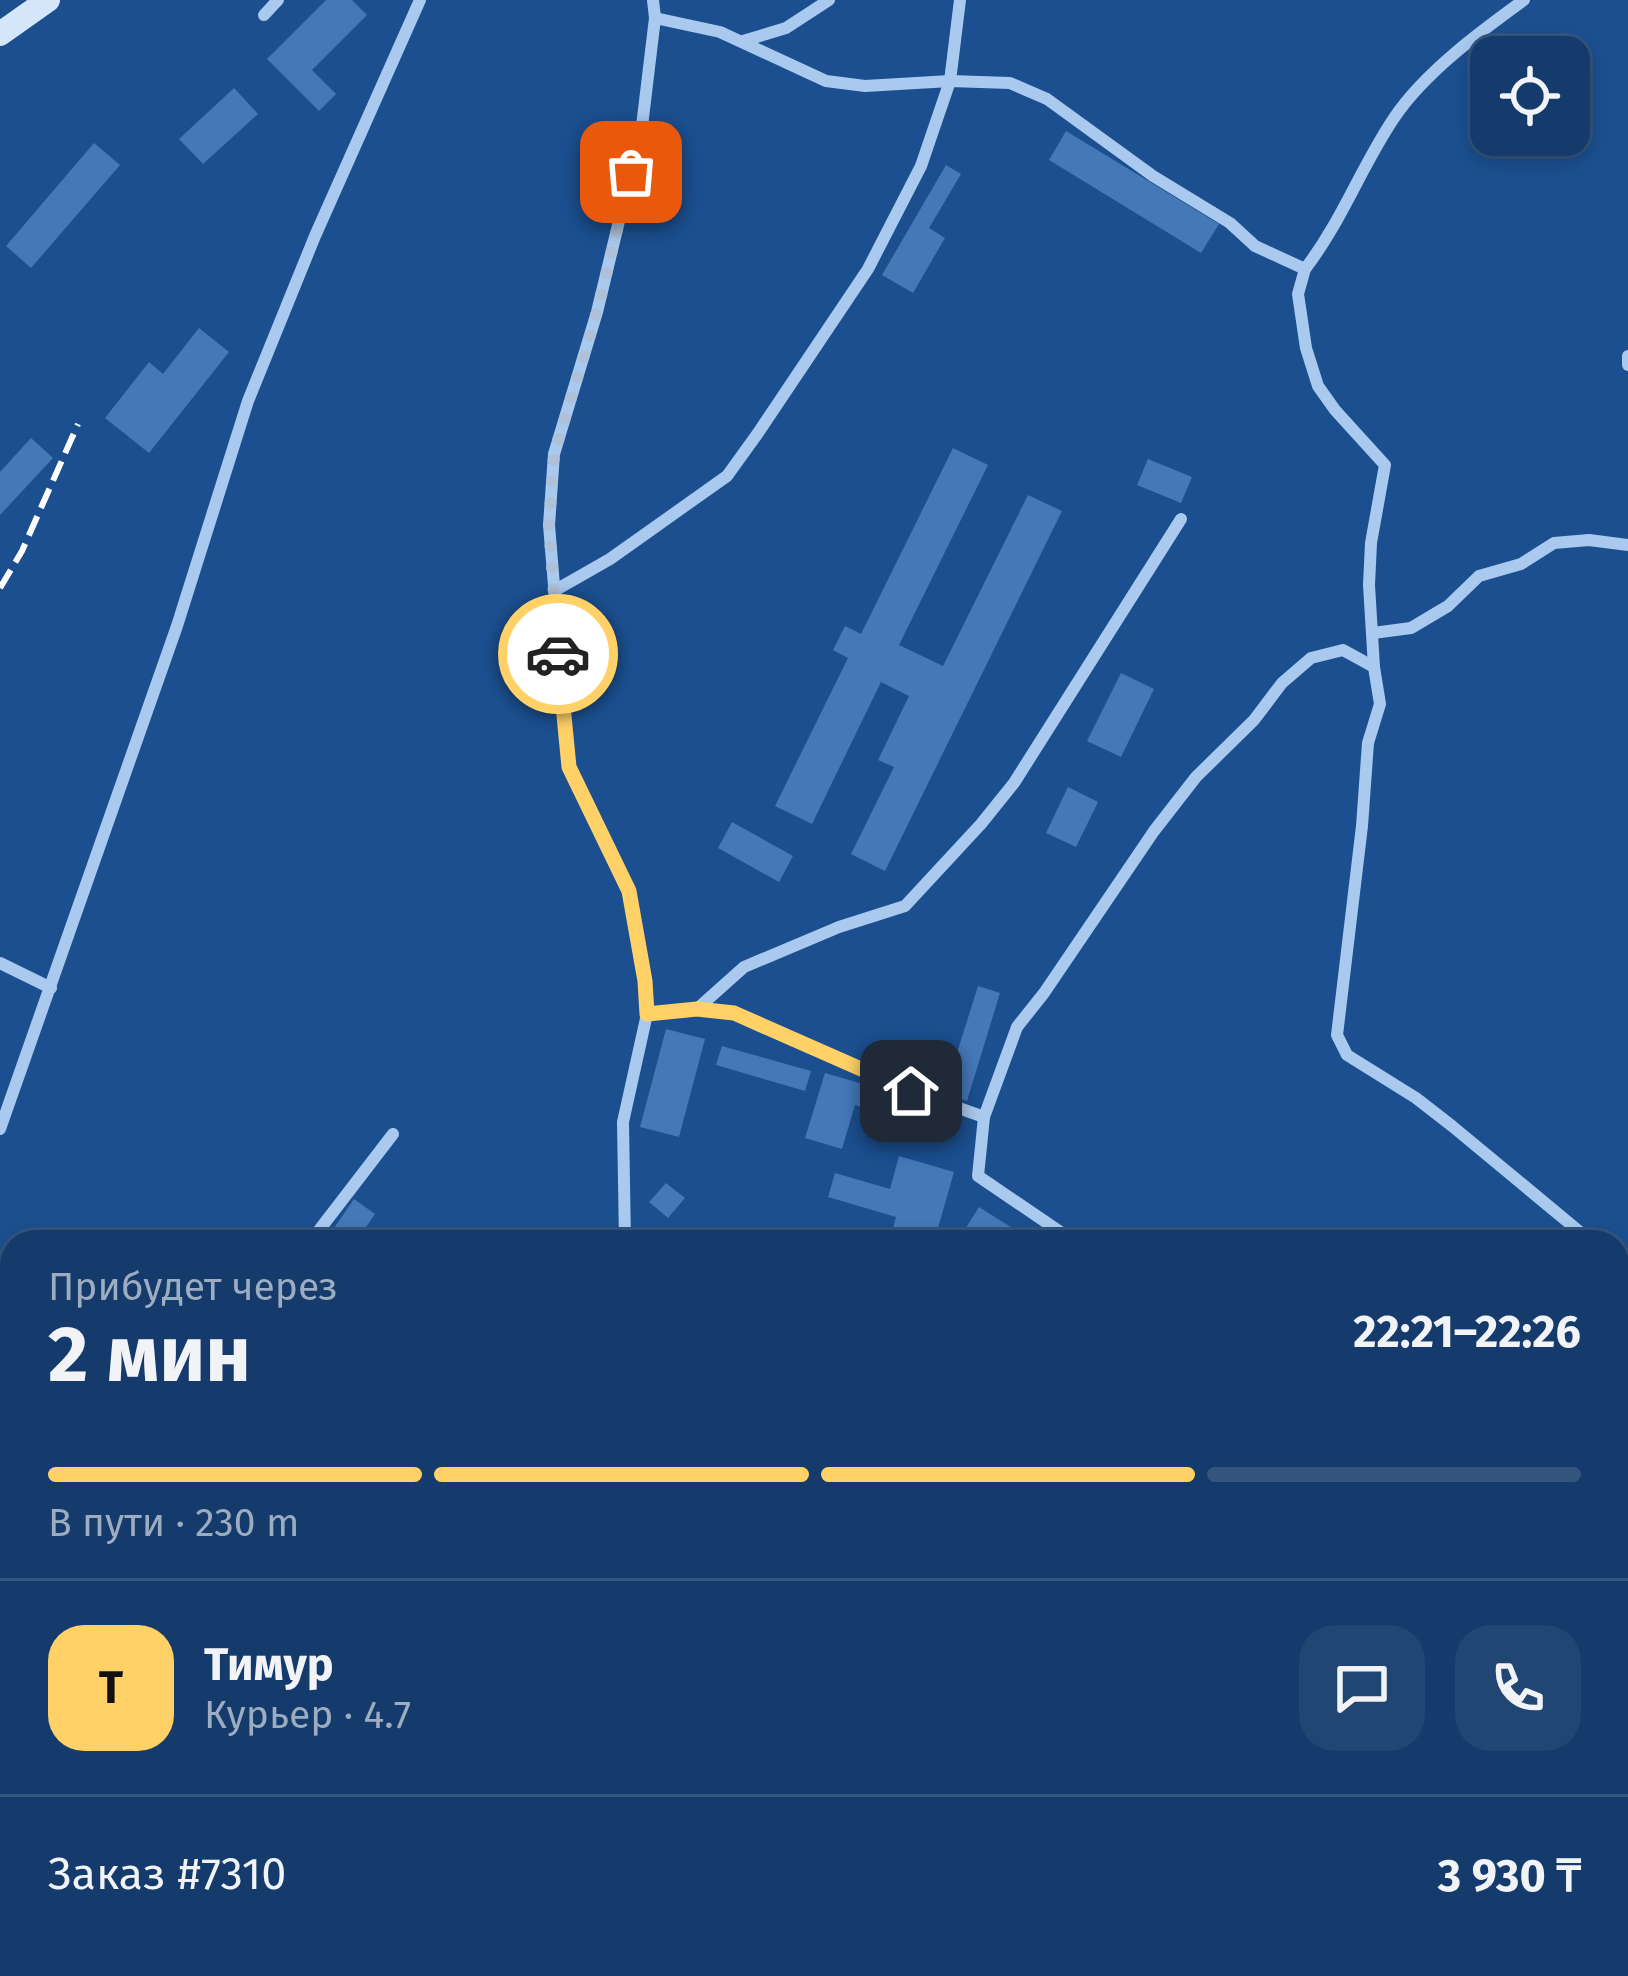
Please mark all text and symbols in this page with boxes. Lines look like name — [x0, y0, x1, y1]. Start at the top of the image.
map controls — [1470, 36, 1590, 156]
button: locate — [1470, 36, 1590, 156]
pin — [580, 121, 682, 223]
icon: bag — [598, 139, 664, 205]
courier — [498, 594, 618, 714]
icon: car — [525, 621, 591, 687]
pin — [860, 1040, 962, 1142]
icon: home — [878, 1058, 944, 1124]
text: Прибудет через — [48, 1264, 338, 1310]
text: 22:21–22:26 — [1353, 1305, 1581, 1359]
text: 2 мин — [48, 1308, 251, 1402]
text: В пути · 230 m — [48, 1500, 299, 1546]
button: chat — [1299, 1625, 1425, 1751]
button: phone — [1455, 1625, 1581, 1751]
text: Тимур — [204, 1638, 334, 1692]
text: Т — [99, 1661, 123, 1715]
text: Курьер · 4.7 — [204, 1692, 411, 1738]
text: Заказ #7310 — [48, 1847, 286, 1901]
text: 3 930 ₸ — [1438, 1849, 1581, 1903]

